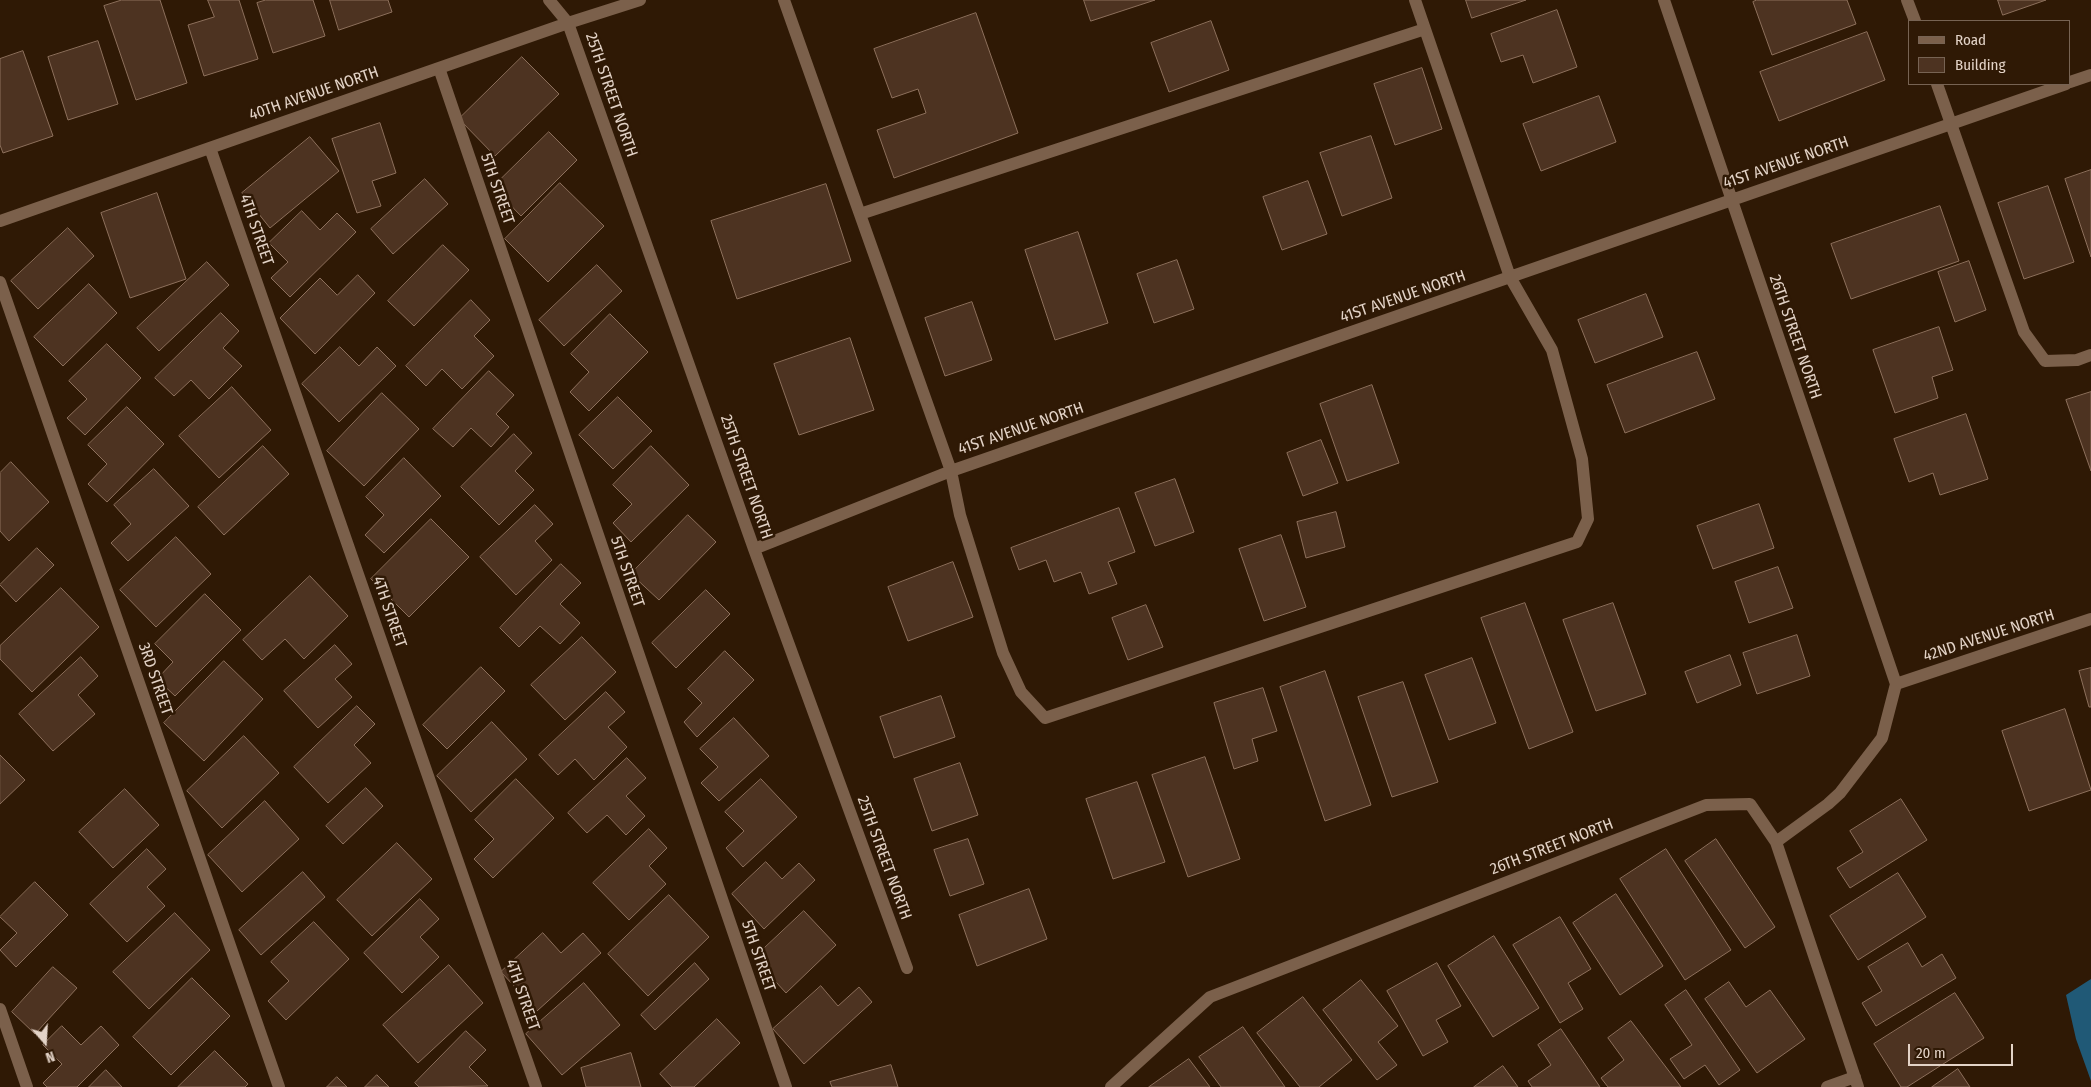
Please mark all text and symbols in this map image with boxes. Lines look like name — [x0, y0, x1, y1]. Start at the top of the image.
legend — [1908, 20, 2071, 85]
street label: 25TH STREET NORTH — [581, 31, 641, 159]
text: Road — [1955, 31, 1986, 49]
text: Building — [1955, 56, 2006, 74]
street label: 40TH AVENUE NORTH — [247, 63, 381, 125]
street label: 41ST AVENUE NORTH — [1721, 133, 1851, 193]
street label: 5TH STREET — [476, 151, 518, 227]
street label: 4TH STREET — [235, 192, 277, 268]
street label: 41ST AVENUE NORTH — [1338, 267, 1468, 327]
street label: 26TH STREET NORTH — [1765, 272, 1825, 402]
street label: 41ST AVENUE NORTH — [956, 399, 1086, 459]
street label: 25TH STREET NORTH — [716, 413, 776, 541]
street label: 5TH STREET — [606, 534, 648, 610]
street label: 4TH STREET — [368, 574, 410, 650]
street label: 42ND AVENUE NORTH — [1921, 606, 2057, 666]
street label: 3RD STREET — [134, 640, 176, 718]
street label: 25TH STREET NORTH — [853, 794, 915, 922]
street label: 26TH STREET NORTH — [1488, 815, 1616, 879]
street label: 5TH STREET — [737, 918, 779, 994]
street label: 4TH STREET — [501, 957, 543, 1033]
north arrow — [20, 1017, 70, 1067]
scale bar — [1911, 1034, 2016, 1066]
text: 20 m — [1916, 1044, 1946, 1062]
text: N — [43, 1047, 57, 1066]

